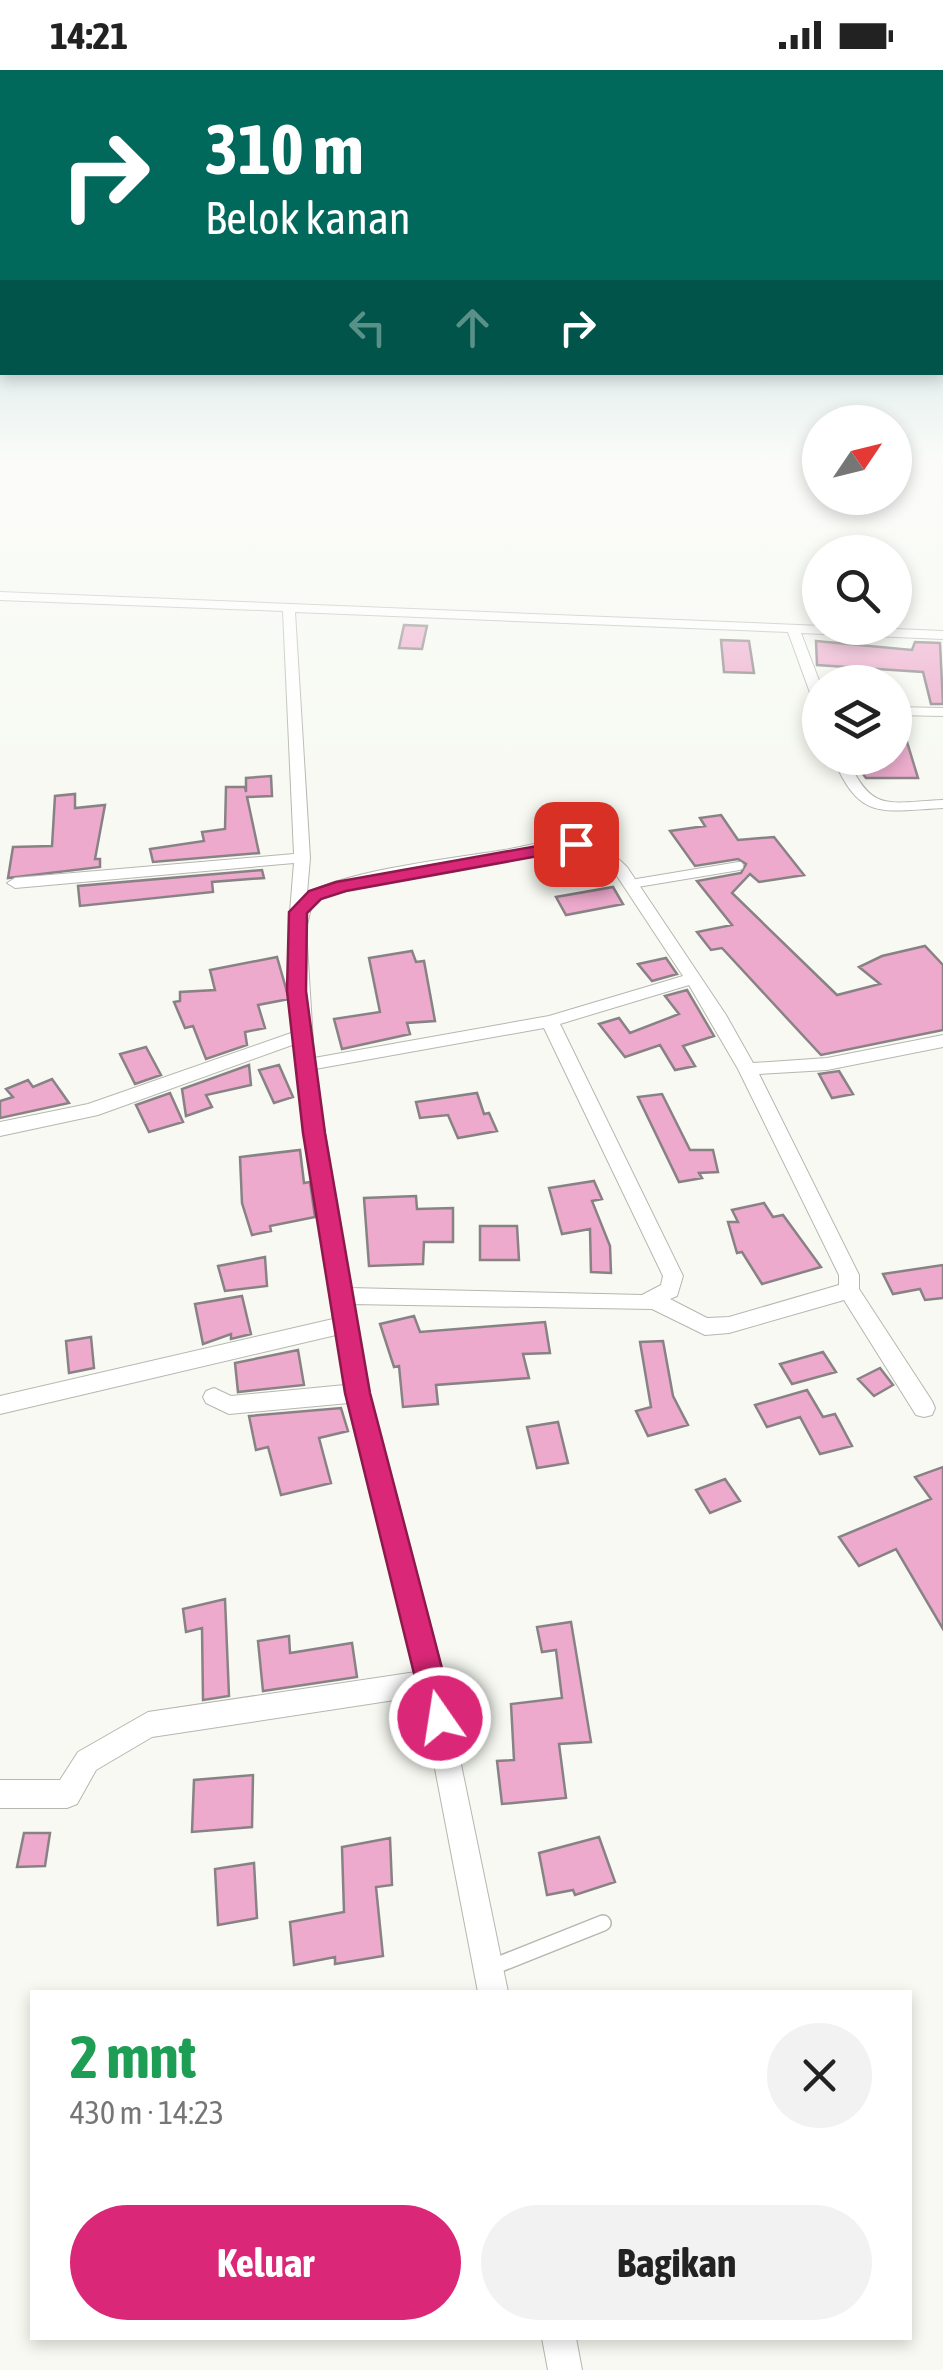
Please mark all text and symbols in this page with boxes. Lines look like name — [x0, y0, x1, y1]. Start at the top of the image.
text: 14:21 — [50, 14, 128, 57]
text: 310 m — [205, 109, 364, 189]
icon: right — [40, 110, 170, 240]
text: Belok kanan — [205, 192, 411, 244]
icon: left — [340, 300, 395, 355]
icon: ahead — [445, 300, 500, 355]
icon: right — [550, 300, 605, 355]
north arrow — [802, 405, 912, 515]
map controls — [802, 405, 912, 775]
button: search — [802, 535, 912, 645]
button: layers — [802, 665, 912, 775]
pin — [534, 802, 619, 887]
icon: arrive — [549, 817, 604, 872]
position arrow — [388, 1666, 492, 1770]
text: 2 mnt — [70, 2022, 196, 2091]
button: close — [767, 2023, 872, 2128]
text: 430 m · 14:23 — [70, 2094, 224, 2131]
button: Keluar — [70, 2205, 461, 2320]
button: Bagikan — [481, 2205, 872, 2320]

